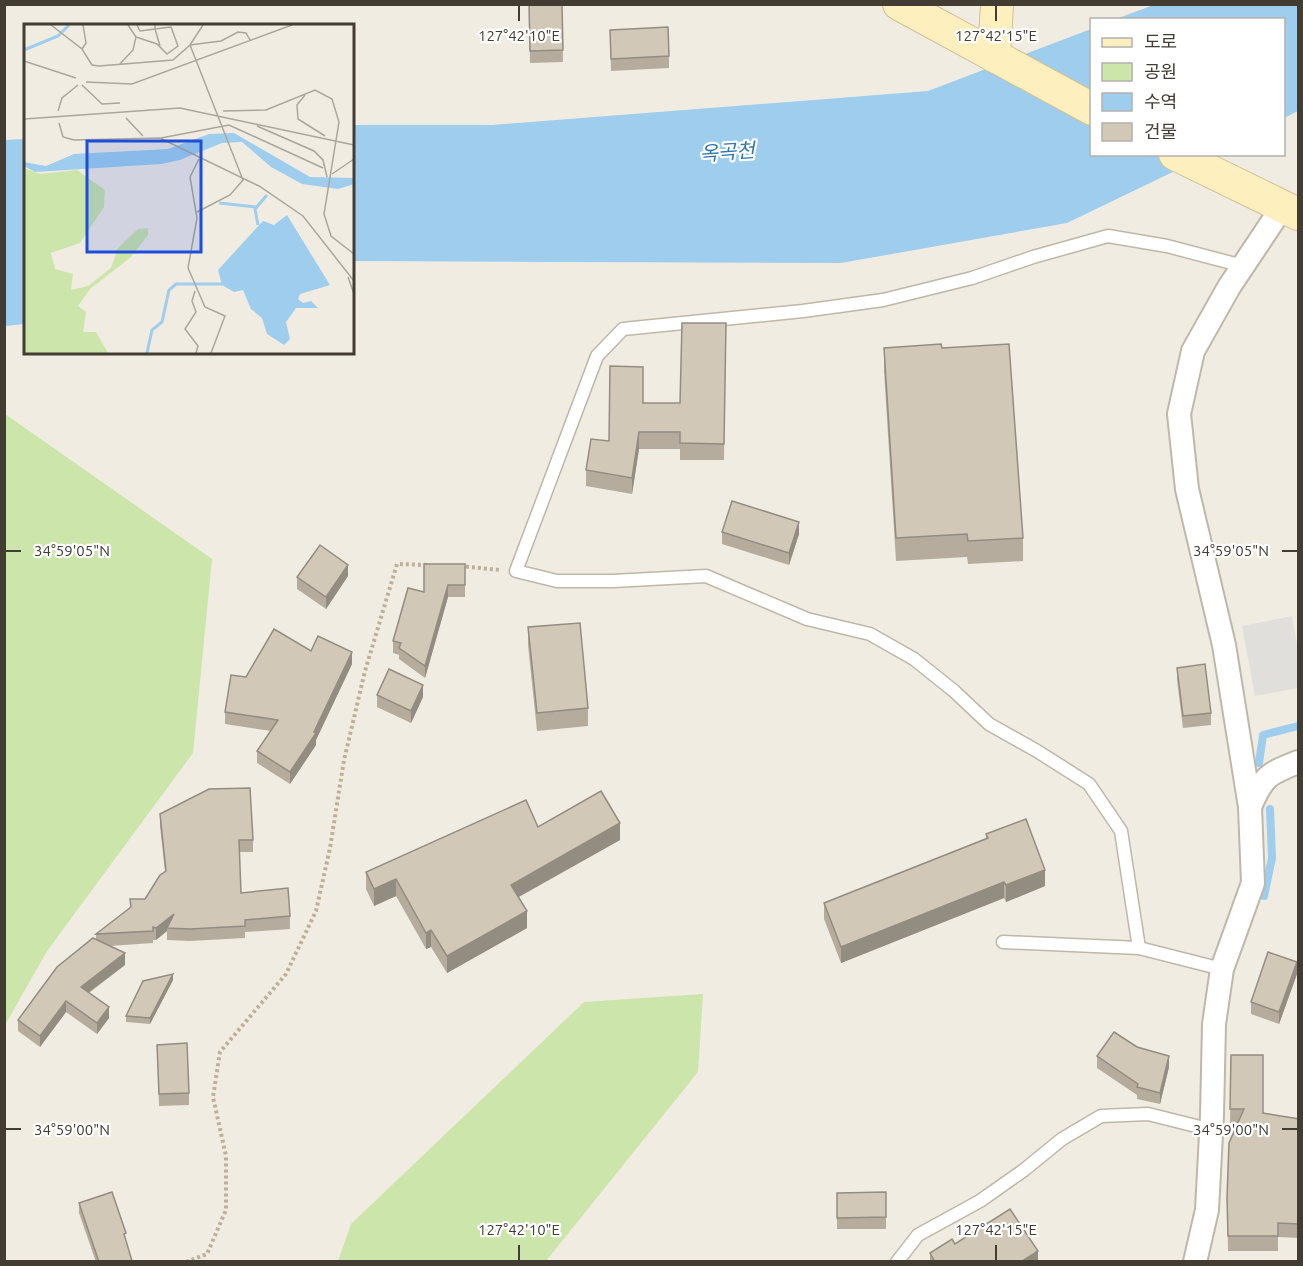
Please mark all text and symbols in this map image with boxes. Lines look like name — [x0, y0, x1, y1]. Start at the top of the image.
legend — [1090, 18, 1285, 156]
inset map — [24, 24, 354, 354]
text: 127°42'10"E — [478, 27, 560, 44]
text: 127°42'15"E — [955, 27, 1037, 44]
text: 도로 — [1144, 31, 1177, 51]
text: 공원 — [1144, 61, 1177, 81]
text: 수역 — [1144, 91, 1177, 111]
text: 건물 — [1144, 121, 1177, 141]
water label: 옥곡천 — [699, 138, 758, 165]
text: 34°59'05"N — [34, 542, 110, 559]
text: 34°59'05"N — [1193, 542, 1269, 559]
text: 34°59'00"N — [34, 1121, 110, 1138]
text: 34°59'00"N — [1193, 1121, 1269, 1138]
text: 127°42'10"E — [478, 1221, 560, 1238]
text: 127°42'15"E — [955, 1221, 1037, 1238]

